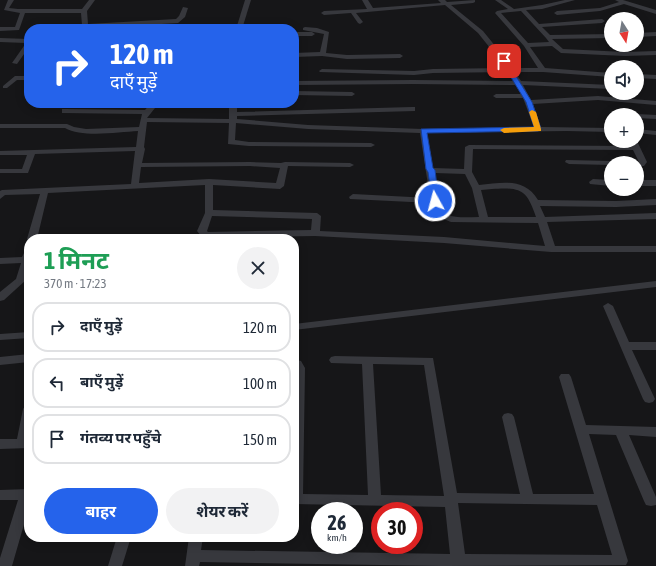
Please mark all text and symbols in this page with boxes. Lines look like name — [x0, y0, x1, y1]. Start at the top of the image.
north arrow — [604, 12, 644, 52]
map controls — [604, 12, 644, 196]
text: 120 m — [110, 38, 173, 70]
icon: right — [44, 40, 96, 92]
pin — [487, 44, 521, 78]
icon: arrive — [493, 50, 515, 72]
button: sound — [604, 60, 644, 100]
text: दाएँ मुड़ें — [110, 71, 157, 92]
button: + — [604, 108, 644, 148]
button: − — [604, 156, 644, 196]
position arrow — [414, 180, 456, 222]
text: 1 मिनट — [44, 247, 109, 274]
button: close — [237, 247, 279, 289]
text: 370 m · 17:23 — [44, 276, 107, 291]
icon: right — [46, 316, 68, 338]
text: दाएँ मुड़ें — [80, 317, 122, 334]
text: 120 m — [243, 319, 277, 336]
icon: left — [46, 372, 68, 394]
text: बाएँ मुड़ें — [80, 373, 123, 390]
text: 100 m — [243, 375, 277, 392]
icon: arrive — [46, 428, 68, 450]
text: गंतव्य पर पहुँचे — [80, 429, 161, 446]
text: 150 m — [243, 431, 277, 448]
button: बाहर — [44, 488, 158, 534]
button: शेयर करें — [166, 488, 279, 534]
speed limit sign: 30 — [371, 502, 423, 554]
text: 26 — [328, 511, 346, 534]
text: km/h — [327, 532, 347, 543]

